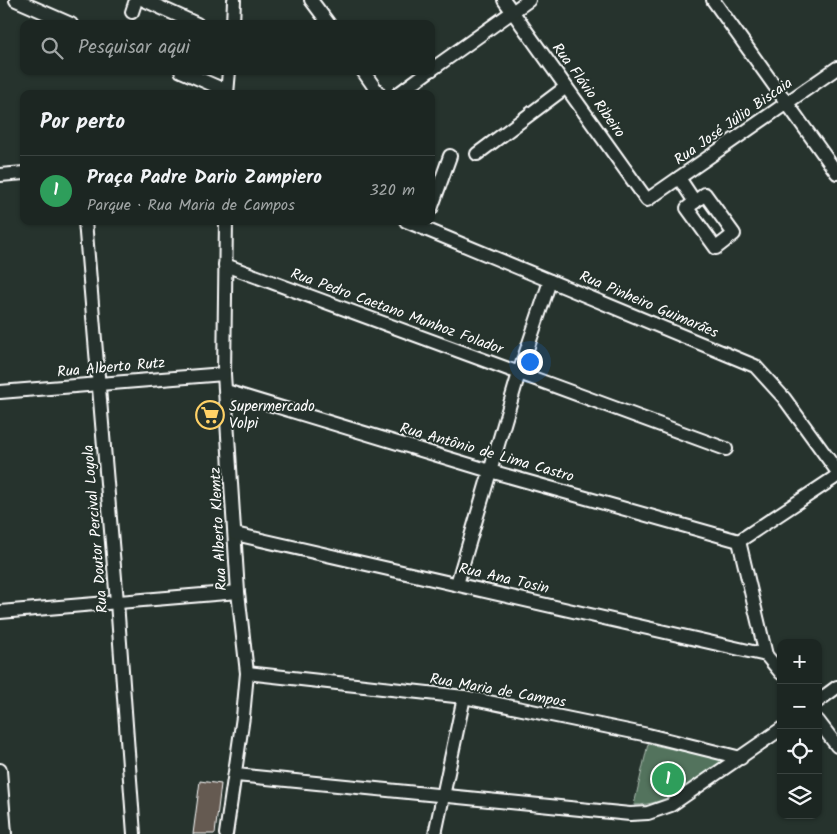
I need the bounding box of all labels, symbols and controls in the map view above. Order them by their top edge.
search box [20,20,435,75]
text: Pesquisar aqui [78,33,190,63]
icon: search [38,34,66,62]
street label: Rua Flávio Ribeiro [545,38,631,143]
street label: Rua José Júlio Biscaia [669,72,798,172]
text: Por perto [40,106,125,139]
text: Praça Padre Dario Zampiero [87,163,322,193]
text: 1 [54,178,58,203]
text: 320 m [369,178,415,203]
text: Parque · Rua Maria de Campos [87,193,295,218]
street label: Rua Pedro Caetano Munhoz Folador [287,262,507,362]
street label: Rua Pinheiro Guimarães [575,265,722,345]
your location [517,349,543,375]
street label: Rua Alberto Rutz [56,351,167,385]
place label: Supermercado Volpi [229,395,315,436]
supermarket icon: Supermercado Volpi [195,400,225,430]
street label: Rua Antônio de Lima Castro [397,417,577,489]
street label: Rua Doutor Percival Loyola [77,444,115,614]
street label: Rua Alberto Klemtz [204,466,234,591]
street label: Rua Ana Tosin [456,557,551,601]
map controls [777,639,822,819]
button: + [777,639,822,684]
street label: Rua Maria de Campos [428,667,568,715]
button: − [777,684,822,729]
button: locate [777,729,822,774]
pin: 1 [652,760,684,798]
button: layers [777,774,822,819]

